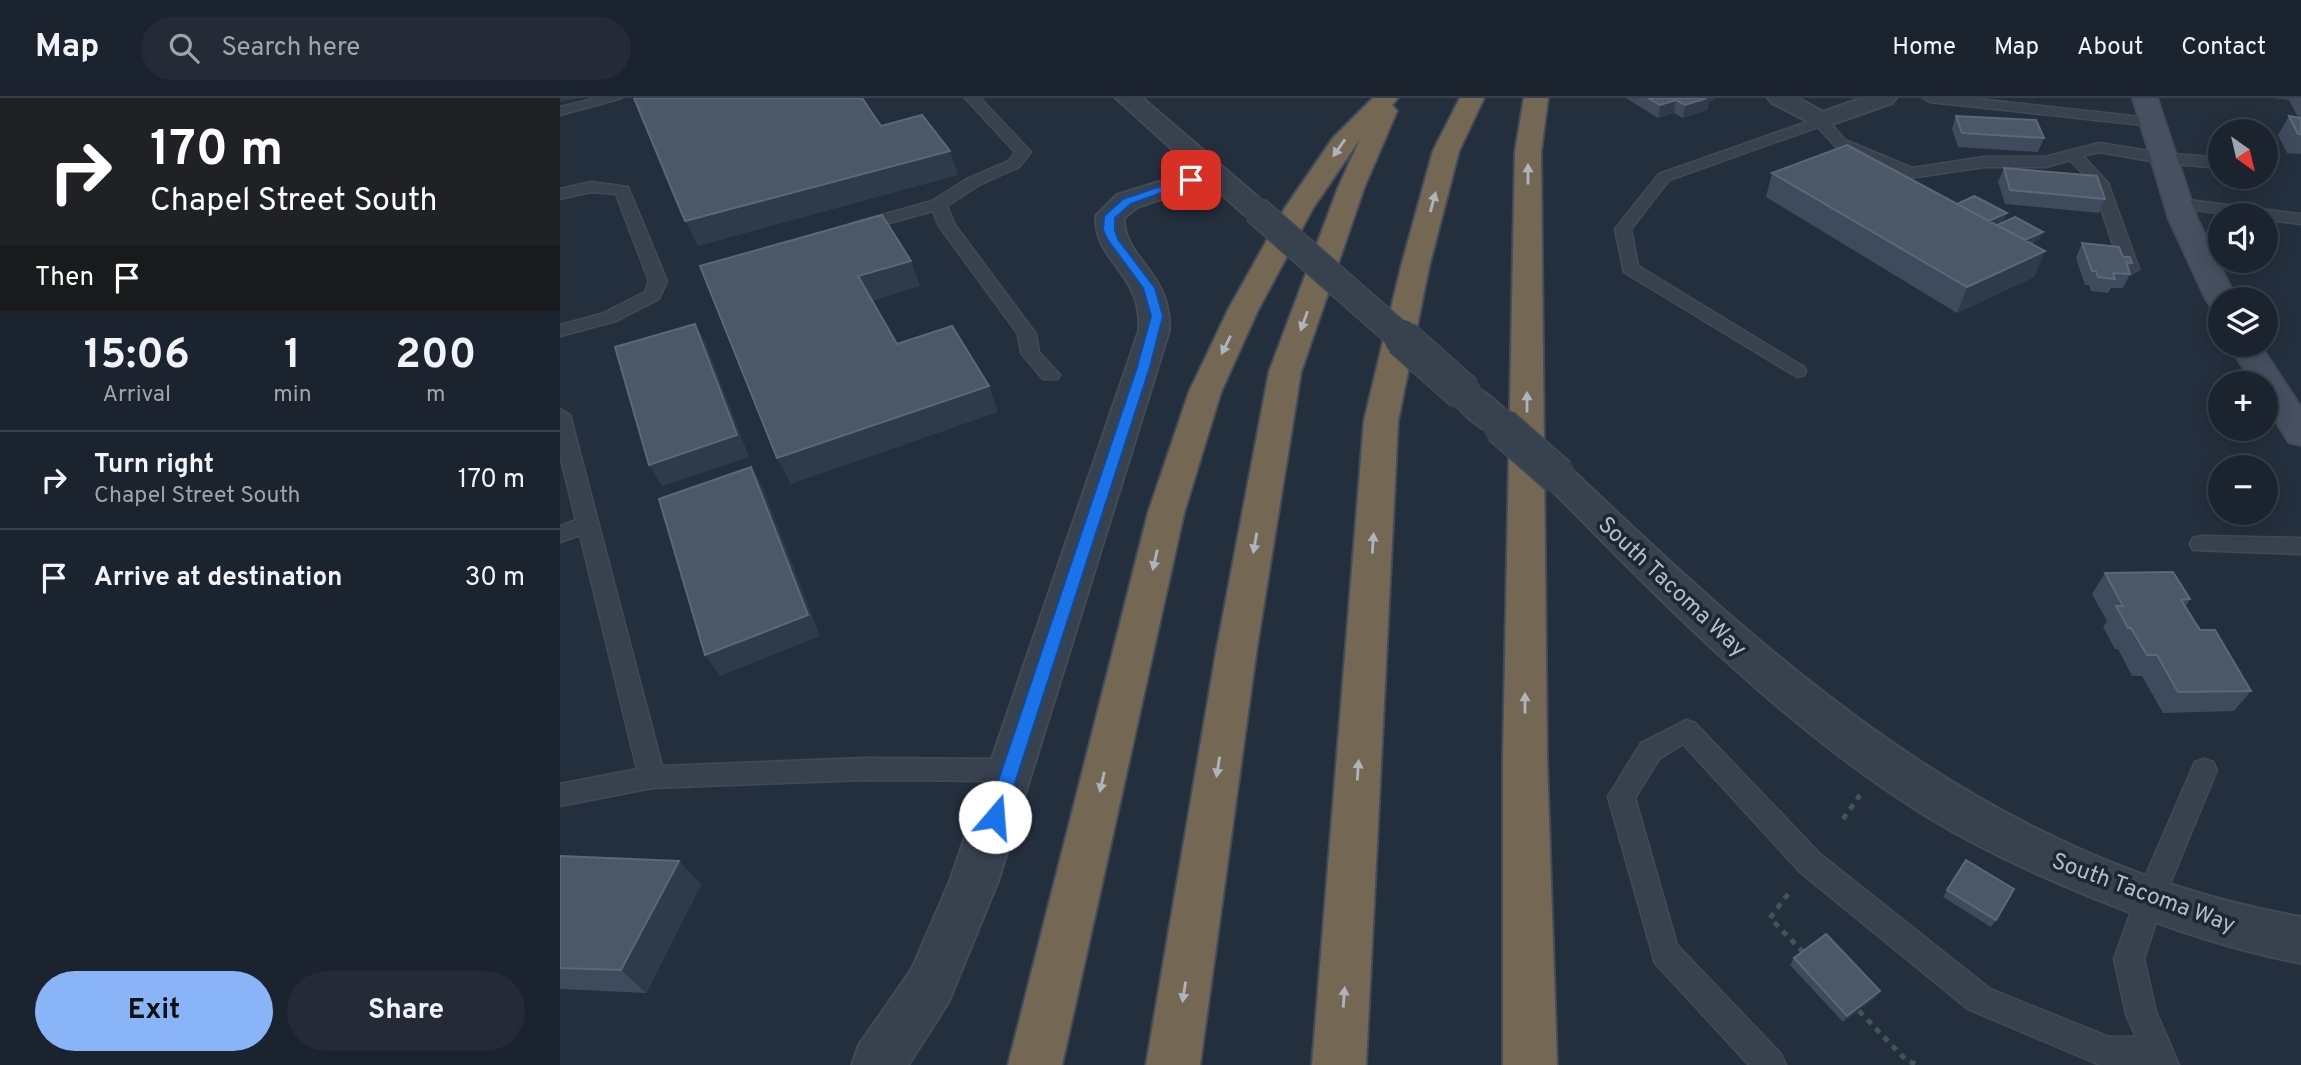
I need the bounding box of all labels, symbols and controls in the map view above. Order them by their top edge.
search box [141,17,631,80]
text: Map [35,27,99,69]
icon: search [165,29,203,67]
text: Search here [221,32,360,65]
text: Home [1892,33,1956,63]
text: Map [1994,33,2039,63]
text: About [2077,33,2143,63]
text: Contact [2181,33,2266,63]
north arrow [2208,119,2278,189]
map controls [2208,119,2278,525]
text: 170 m [150,121,283,183]
icon: right [35,126,126,217]
one-way arrow [1332,139,1346,157]
pin [1161,150,1221,210]
icon: arrive [1172,161,1210,199]
one-way arrow [1522,163,1534,185]
text: Chapel Street South [150,182,437,222]
one-way arrow [1428,191,1438,212]
button: sound [2208,203,2278,273]
icon: arrive [108,259,146,297]
text: Then [35,262,94,295]
button: layers [2208,287,2278,357]
one-way arrow [1298,311,1309,332]
text: 15:06 [84,330,190,383]
text: 1 [284,330,301,383]
text: 200 [395,330,476,383]
one-way arrow [1221,335,1232,355]
button: + [2208,371,2278,441]
text: Arrival [102,381,171,410]
text: min [273,381,312,410]
text: m [426,381,446,410]
one-way arrow [1521,391,1533,413]
text: Turn right [94,449,214,482]
button: − [2208,455,2278,525]
icon: right [35,461,73,499]
text: 170 m [458,464,525,497]
text: Chapel Street South [94,482,301,511]
street label: South Tacoma Way [1591,511,1752,664]
one-way arrow [1249,532,1260,554]
one-way arrow [1368,532,1379,554]
one-way arrow [1149,549,1160,571]
icon: arrive [35,559,73,597]
text: Arrive at destination [94,562,342,595]
text: 30 m [465,562,525,595]
one-way arrow [1519,692,1531,714]
one-way arrow [1213,756,1224,778]
one-way arrow [1353,759,1364,781]
one-way arrow [1096,771,1107,793]
position arrow [958,780,1032,854]
street label: South Tacoma Way [2047,848,2239,941]
button: Exit [35,971,273,1051]
button: Share [287,971,525,1051]
one-way arrow [1178,981,1189,1003]
one-way arrow [1338,986,1349,1008]

